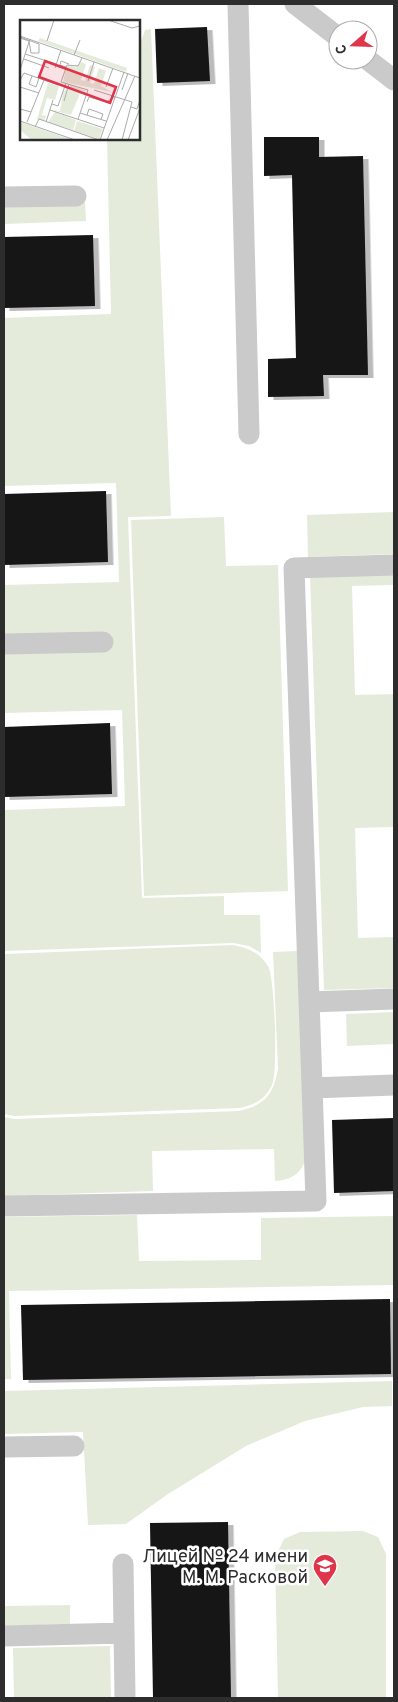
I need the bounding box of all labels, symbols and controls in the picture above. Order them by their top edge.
inset map [20,20,140,140]
north arrow [328,20,378,70]
text: С [333,42,352,56]
place label: Лицей № 24 имени М. М. Расковой [142,1546,308,1590]
school or university icon: Лицей № 24 имени М. М. Расковой [312,1553,338,1587]

